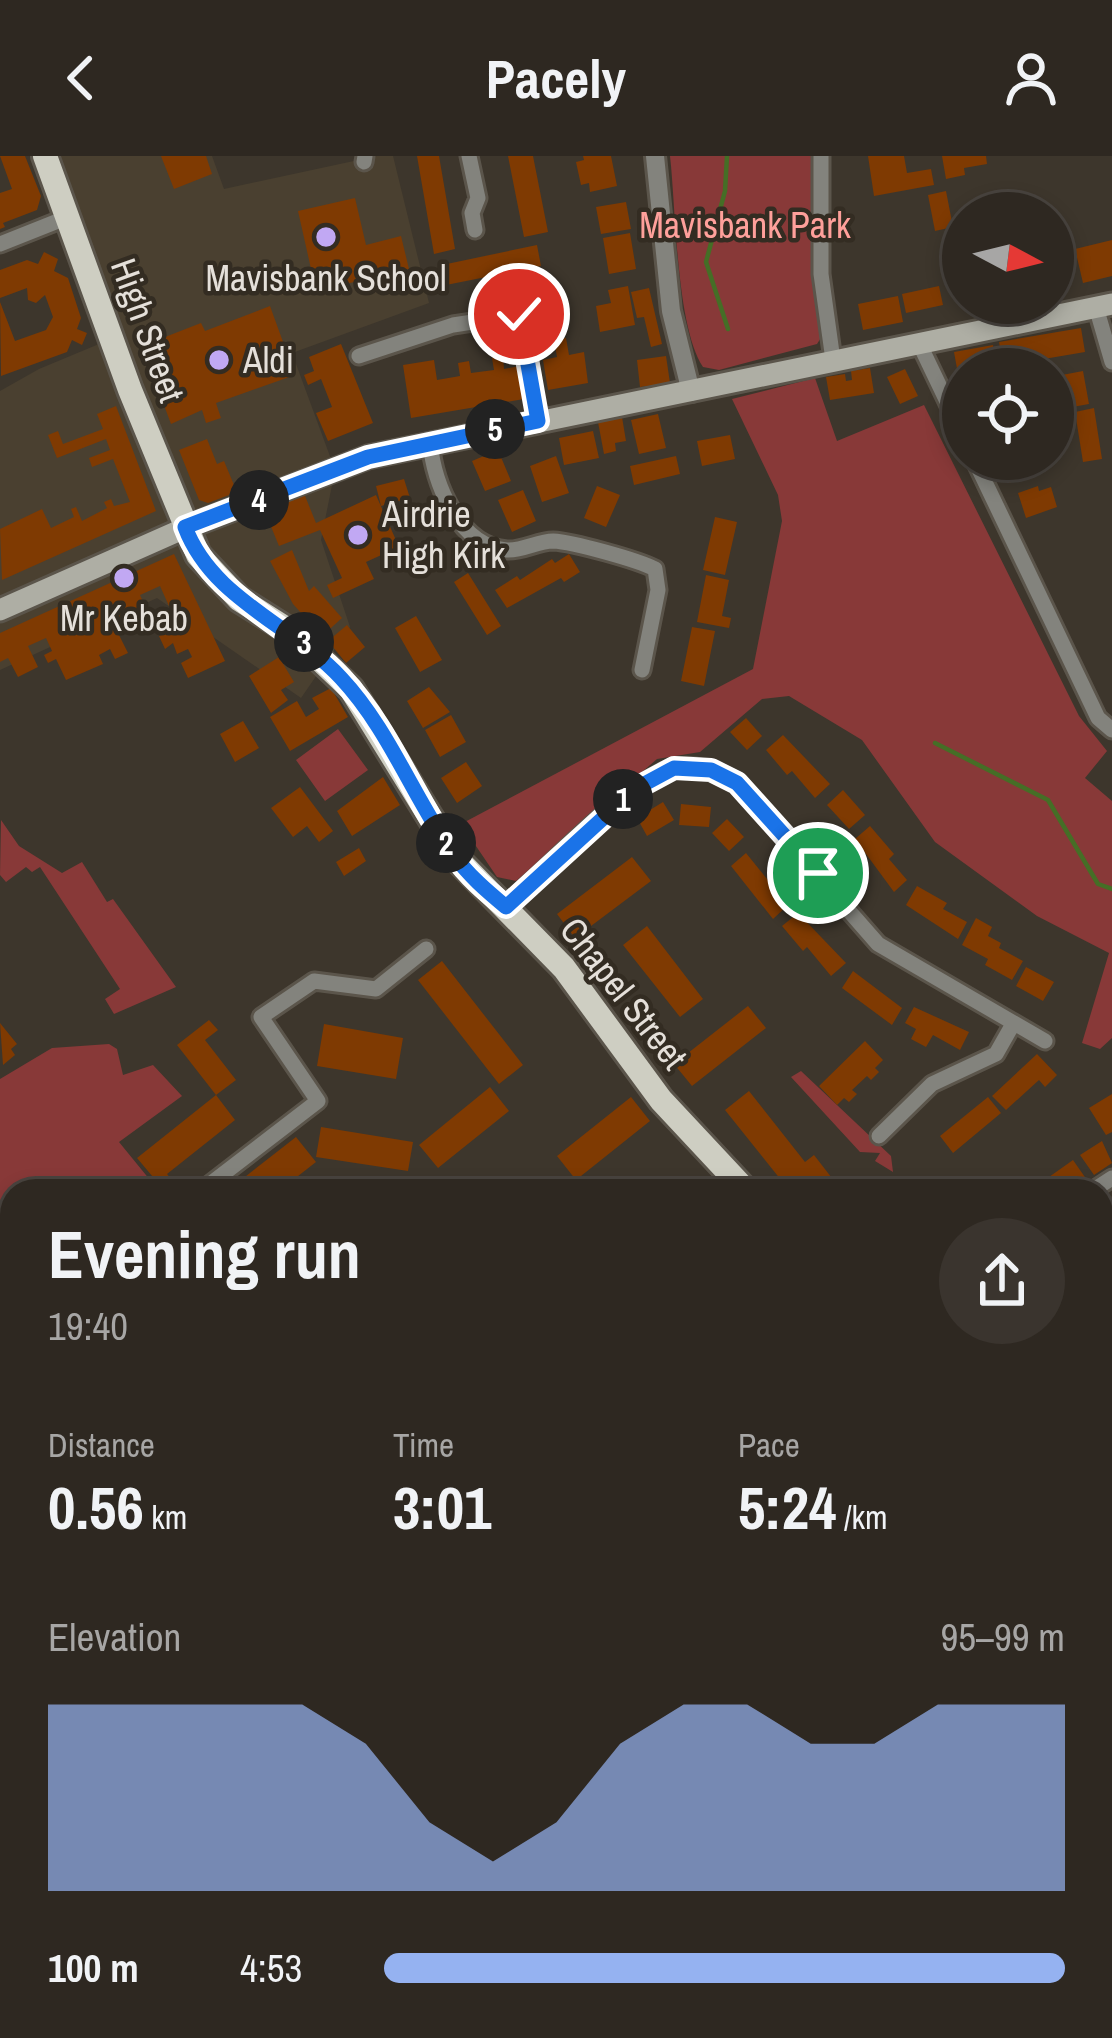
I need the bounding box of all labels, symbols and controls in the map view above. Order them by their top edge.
text: Pacely [486,42,626,115]
icon: back [48,45,114,111]
icon: person [998,45,1064,111]
north arrow [942,192,1074,324]
map controls [942,192,1074,480]
park label: Mavisbank Park [639,201,851,249]
marker: Mavisbank School [313,224,339,250]
street label: High Street [100,252,196,408]
place label: Mavisbank School [205,254,447,302]
pin [468,263,570,365]
icon: check [486,281,552,347]
place label: Aldi [242,336,294,384]
marker: Aldi [206,347,232,373]
button: locate [942,348,1074,480]
pin: 5 [465,399,525,459]
text: 5 [487,407,503,451]
pin: 4 [229,470,289,530]
text: 4 [251,478,267,522]
place label: Airdrie High Kirk [381,490,505,579]
marker: Airdrie High Kirk [345,522,371,548]
marker: Mr Kebab [111,565,137,591]
place label: Mr Kebab [60,594,188,642]
pin: 3 [274,612,334,672]
text: 3 [296,620,312,664]
pin: 1 [593,769,653,829]
text: 1 [615,777,631,821]
pin: 2 [416,813,476,873]
text: 2 [438,821,454,865]
pin [767,822,869,924]
icon: arrive [785,840,851,906]
street label: Chapel Street [550,907,698,1079]
text: Evening run [48,1210,361,1299]
button: share [939,1218,1065,1344]
text: 19:40 [48,1300,128,1352]
text: Distance [48,1423,155,1467]
text: Time [393,1423,454,1467]
text: Pace [738,1423,800,1467]
text: 0.56 [48,1467,144,1548]
text: 3:01 [393,1467,491,1548]
text: 5:24 [738,1467,836,1548]
text: km [144,1495,187,1539]
text: /km [836,1495,888,1539]
text: Elevation [48,1611,181,1663]
text: 95–99 m [941,1611,1065,1663]
text: 100 m [48,1942,139,1994]
text: 4:53 [240,1942,302,1994]

